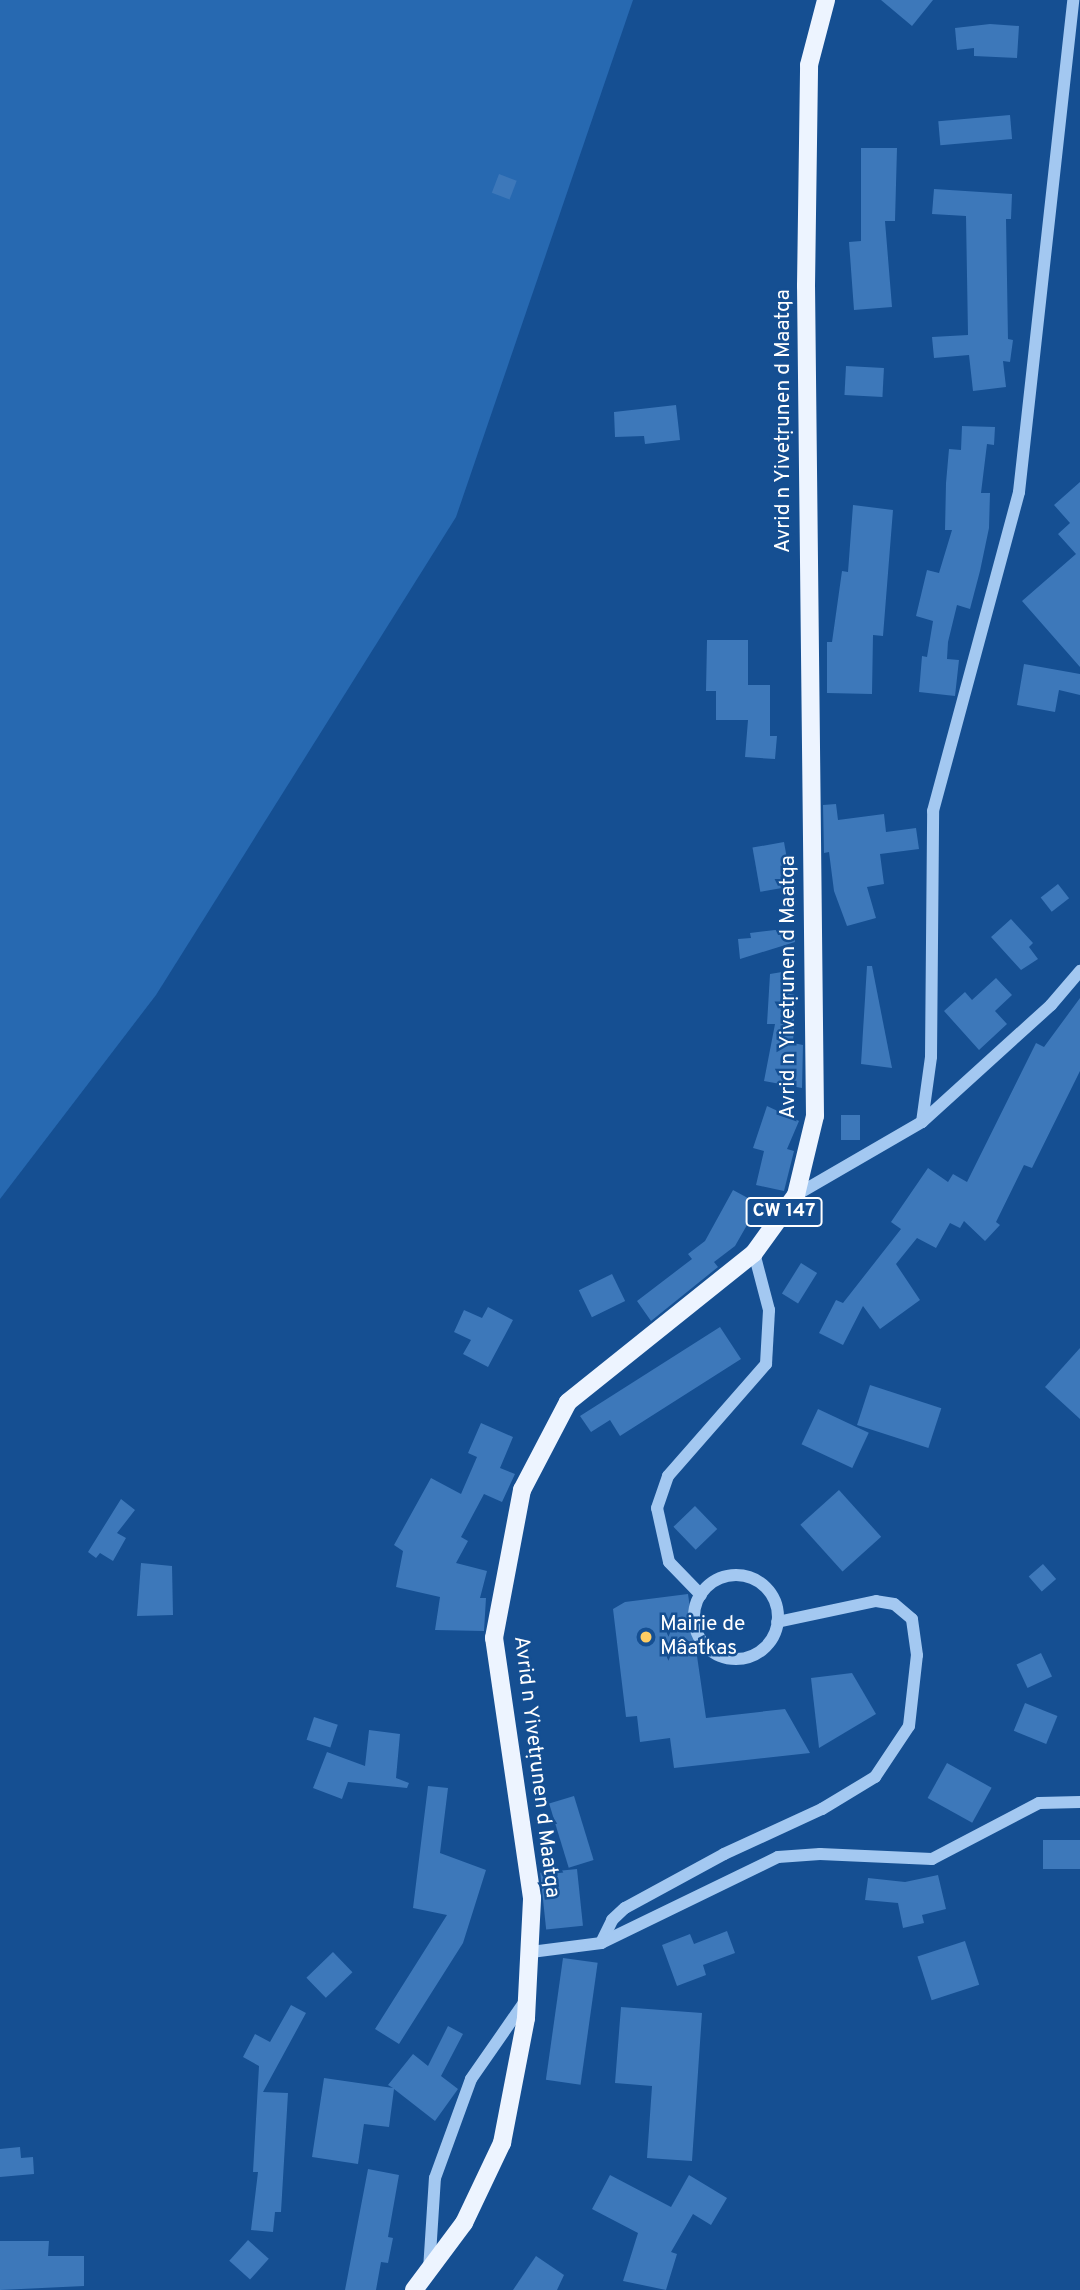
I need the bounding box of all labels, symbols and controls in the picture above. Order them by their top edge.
street label: Avrid n Yivetṛunen d Maatqa [771,289,797,553]
street label: Avrid n Yivetṛunen d Maatqa [776,855,802,1119]
road number: CW 147 [746,1196,822,1228]
place label: Mairie de Mâatkas [660,1612,745,1662]
marker: Mairie de Mâatkas [638,1629,654,1645]
street label: Avrid n Yivetṛunen d Maatqa [507,1634,565,1900]

